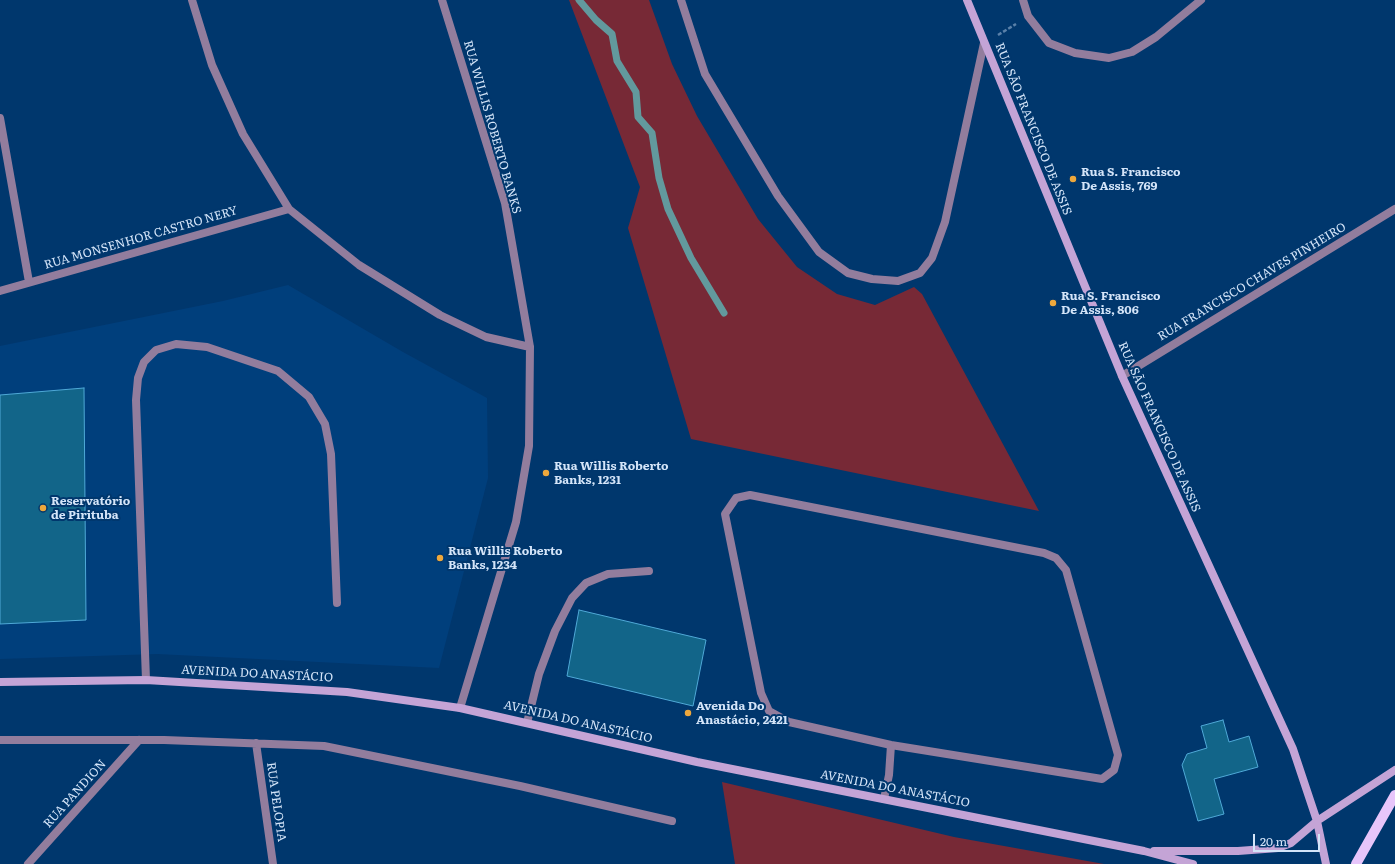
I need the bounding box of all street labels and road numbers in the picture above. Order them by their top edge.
street label: RUA WILLIS ROBERTO BANKS [460,39,524,215]
street label: RUA SÃO FRANCISCO DE ASSIS [992,41,1074,217]
street label: RUA MONSENHOR CASTRO NERY [43,203,239,273]
street label: RUA FRANCISCO CHAVES PINHEIRO [1155,220,1349,344]
street label: RUA SÃO FRANCISCO DE ASSIS [1115,340,1203,514]
street label: AVENIDA DO ANASTÁCIO [181,663,333,685]
street label: AVENIDA DO ANASTÁCIO [502,698,654,746]
street label: RUA PANDION [41,757,109,831]
street label: RUA PELOPIA [263,761,289,843]
street label: AVENIDA DO ANASTÁCIO [819,767,971,811]

